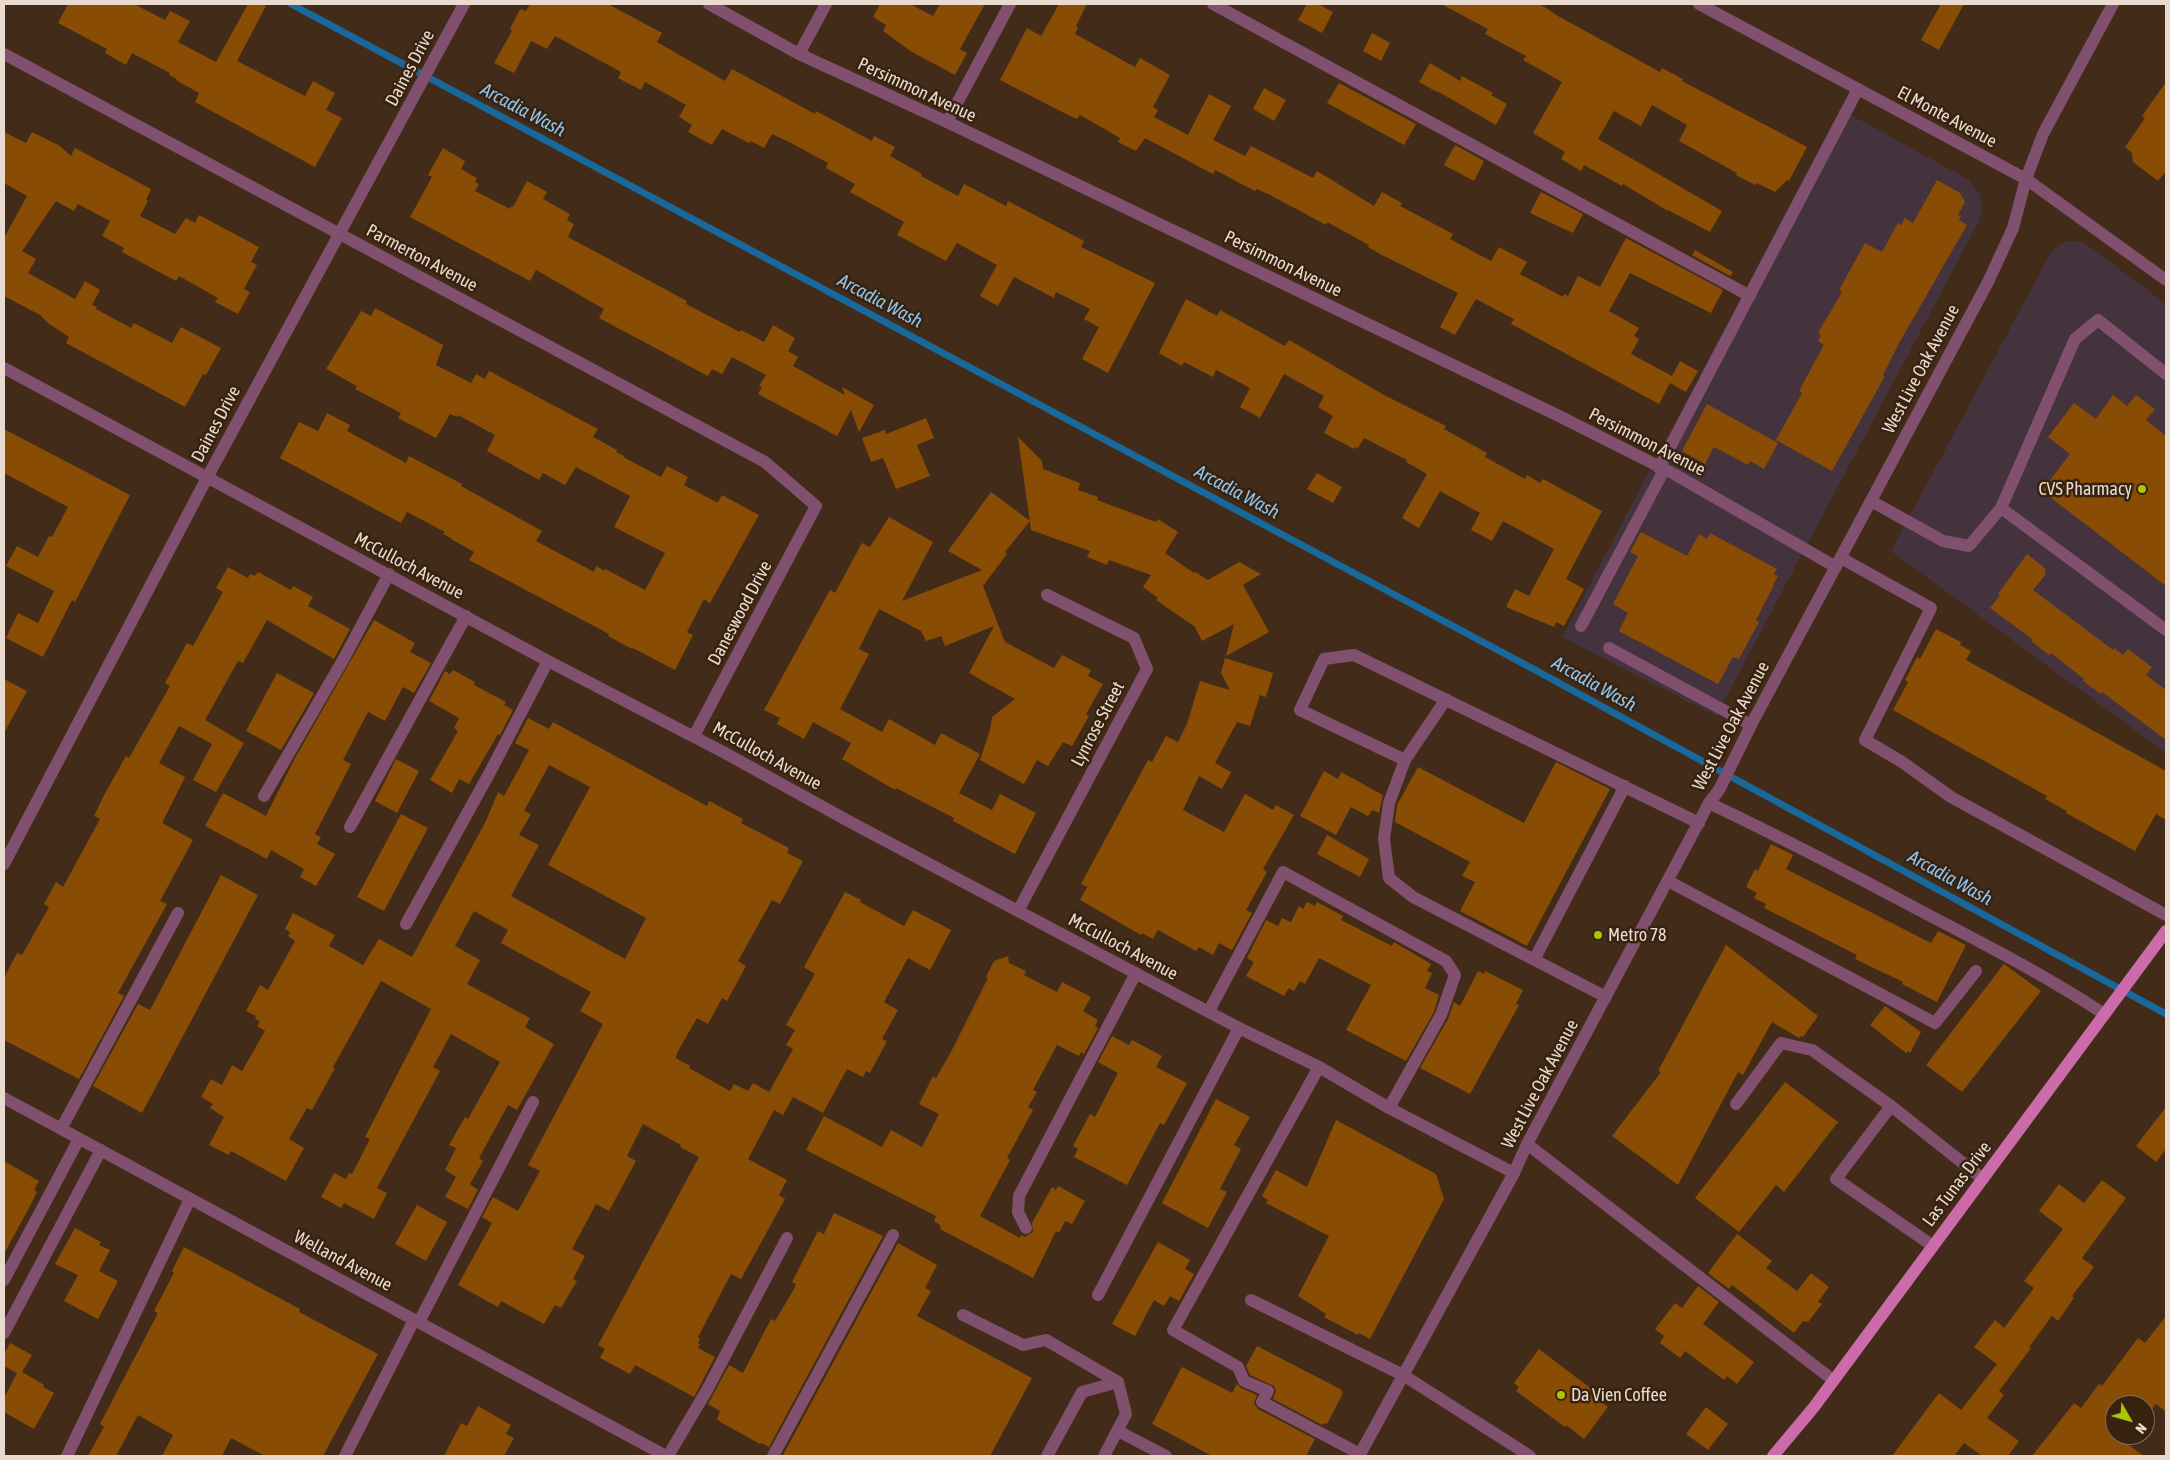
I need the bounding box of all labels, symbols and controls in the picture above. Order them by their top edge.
street label: Daines Drive [381,26,439,110]
street label: Persimmon Avenue [854,53,980,127]
water label: Arcadia Wash [477,78,569,142]
street label: El Monte Avenue [1894,82,2000,152]
street label: Parmerton Avenue [363,220,481,296]
street label: Persimmon Avenue [1221,226,1345,302]
water label: Arcadia Wash [834,269,926,333]
street label: West Live Oak Avenue [1878,301,1964,437]
street label: Daines Drive [187,382,245,466]
street label: Persimmon Avenue [1585,403,1709,481]
water label: Arcadia Wash [1191,460,1283,524]
place label: CVS Pharmacy [2038,478,2132,500]
marker: CVS Pharmacy [2136,483,2148,495]
street label: McCulloch Avenue [351,528,467,604]
street label: Daneswood Drive [703,557,777,669]
water label: Arcadia Wash [1548,651,1640,717]
street label: West Live Oak Avenue [1688,658,1774,794]
street label: Lynrose Street [1067,678,1129,770]
street label: McCulloch Avenue [709,717,825,795]
water label: Arcadia Wash [1904,845,1996,911]
street label: McCulloch Avenue [1065,909,1181,985]
place label: Metro 78 [1608,924,1667,946]
marker: Metro 78 [1592,929,1604,941]
street label: West Live Oak Avenue [1497,1016,1583,1152]
street label: Las Tunas Drive [1918,1137,1996,1231]
street label: Welland Avenue [290,1226,396,1296]
place label: Da Vien Coffee [1571,1384,1667,1406]
marker: Da Vien Coffee [1555,1389,1567,1401]
north arrow [2105,1395,2155,1445]
text: N [2132,1420,2150,1437]

